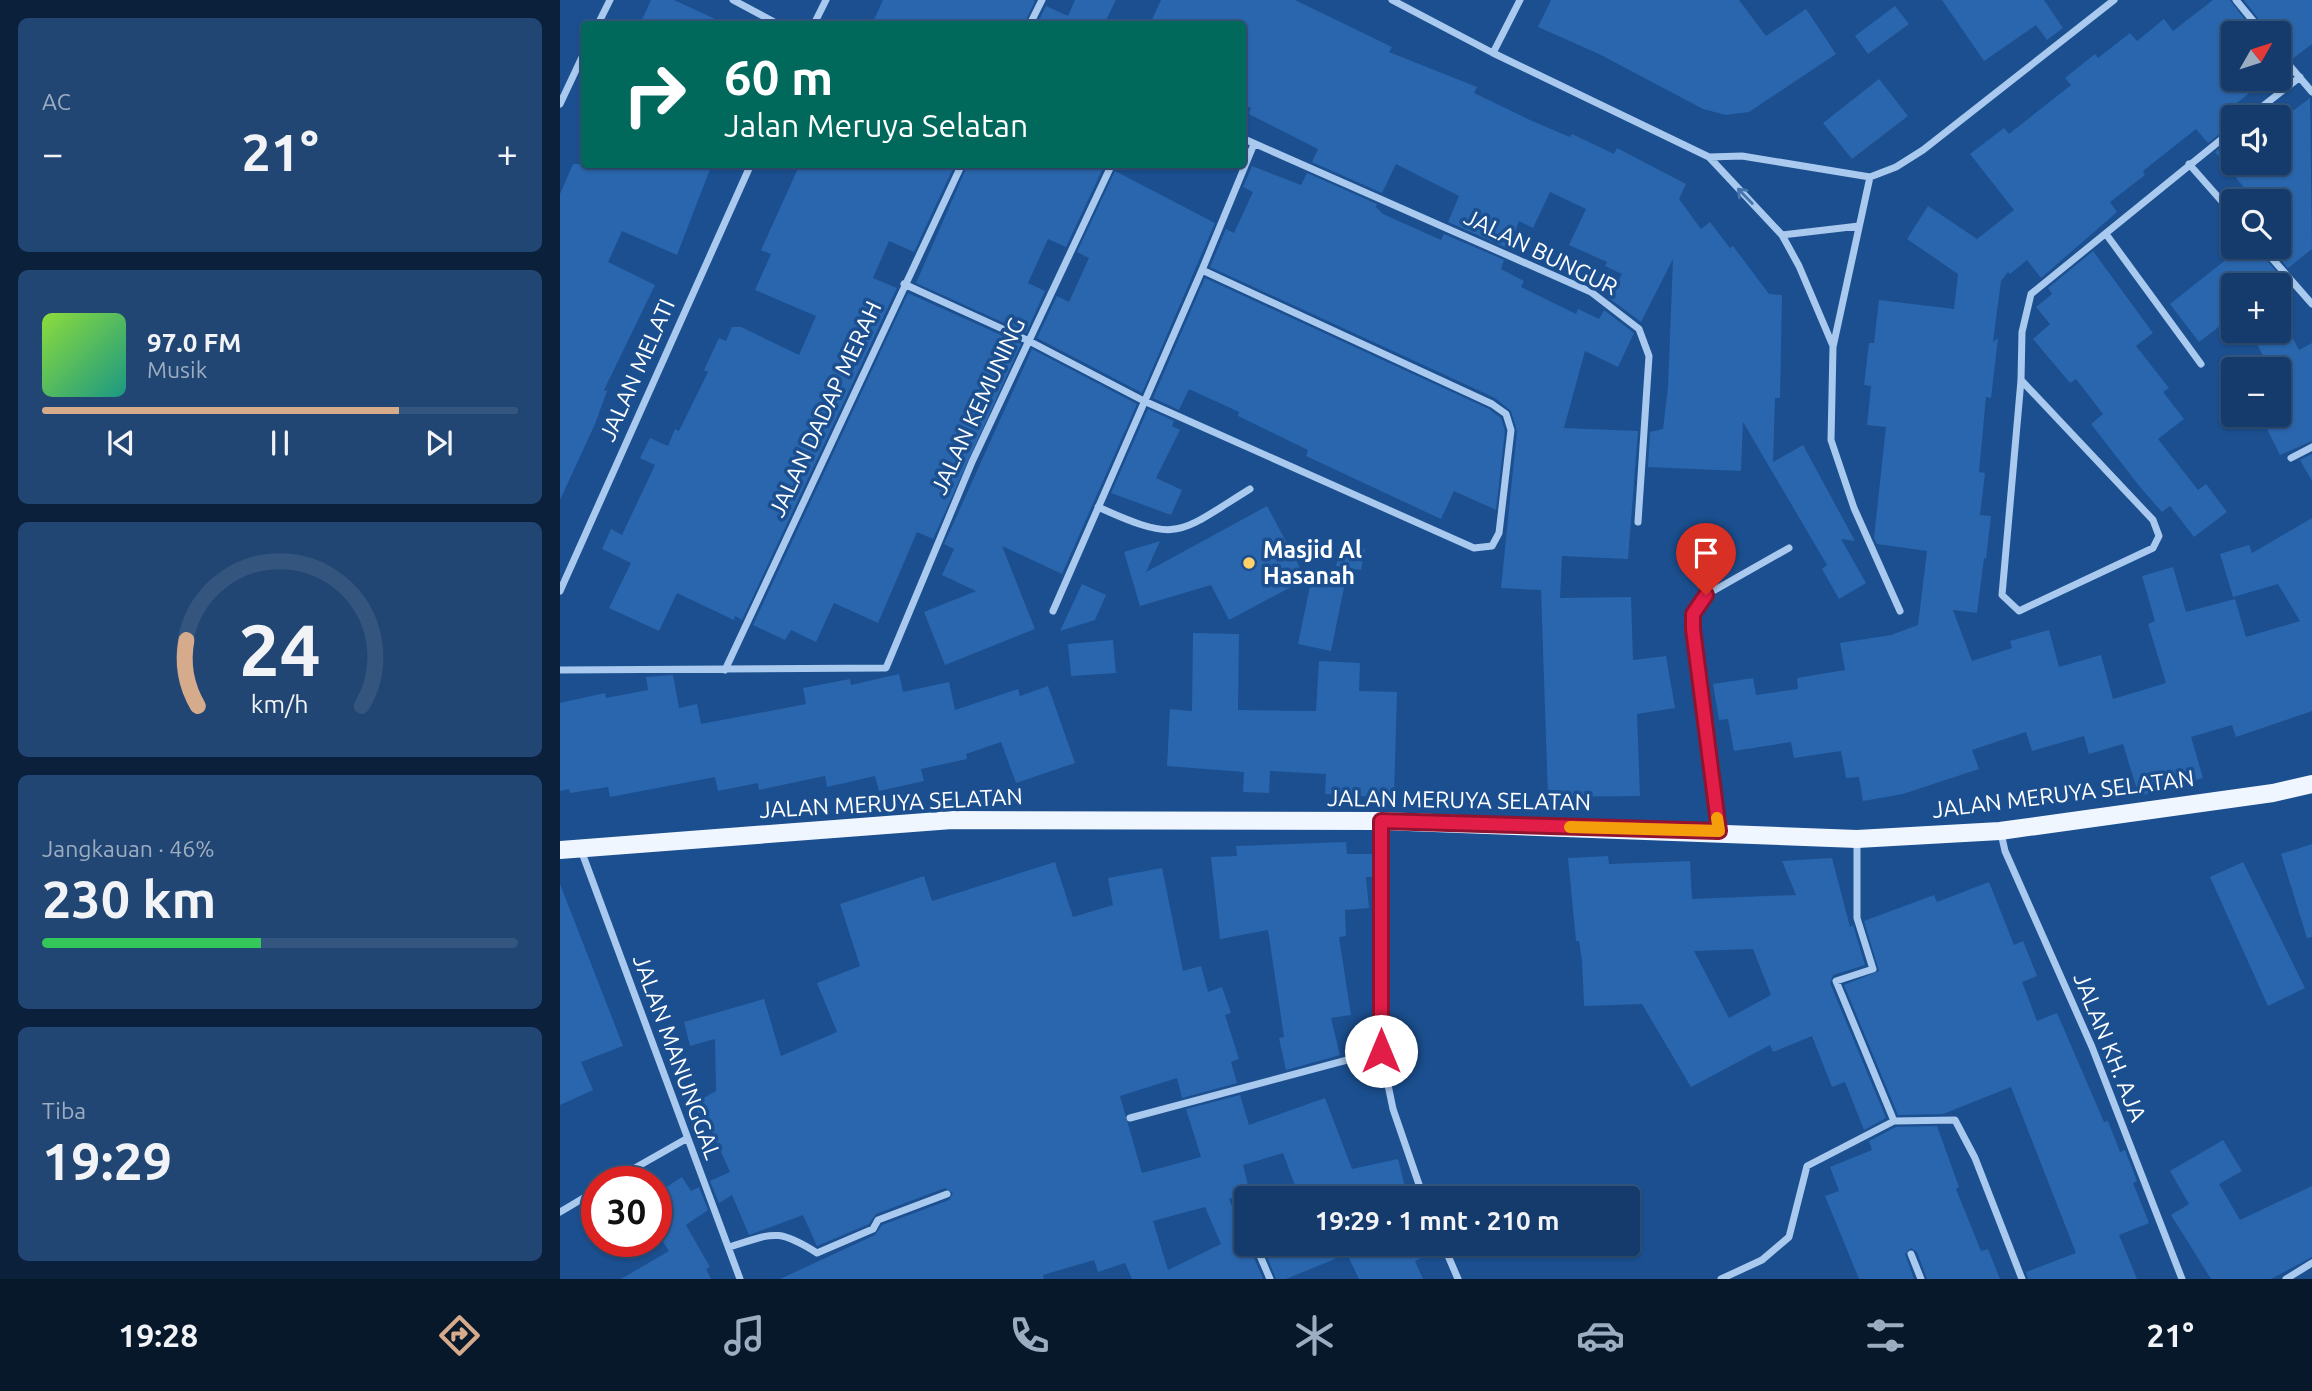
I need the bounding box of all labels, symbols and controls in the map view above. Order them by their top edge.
north arrow [2221,21,2291,91]
map controls [2221,21,2291,427]
icon: right [609,49,700,140]
text: 60 m [724,49,833,104]
text: AC [42,89,71,114]
button: sound [2221,105,2291,175]
text: Jalan Meruya Selatan [724,107,1028,143]
text: 21° [241,123,319,181]
text: − [42,132,63,174]
text: + [497,132,518,174]
one-way arrow [1737,188,1754,205]
button: search [2221,189,2291,259]
street label: JALAN BUNGUR [1461,204,1622,299]
button: + [2221,273,2291,343]
street label: JALAN MELATI [594,295,679,445]
street label: JALAN DADAP MERAH [764,297,886,521]
street label: JALAN KEMUNING [926,314,1029,498]
text: 97.0 FM [147,328,241,357]
text: Musik [147,357,207,382]
button: − [2221,357,2291,427]
icon: previous [102,424,140,462]
icon: pause [261,424,299,462]
icon: next [420,424,458,462]
pin [1676,523,1736,595]
icon: arrive [1687,534,1725,572]
place label: Masjid Al Hasanah [1263,537,1362,588]
marker: Masjid Al Hasanah [1241,555,1257,571]
text: 24 [239,608,321,690]
text: km/h [251,689,309,717]
street label: JALAN MERUYA SELATAN [1930,765,2195,822]
street label: JALAN MERUYA SELATAN [759,783,1023,822]
street label: JALAN MERUYA SELATAN [1327,785,1591,814]
text: Jangkauan · 46% [42,836,214,861]
text: 230 km [42,870,216,928]
street label: JALAN MANUNGGAL [629,951,726,1163]
street label: JALAN KH. AJA [2069,969,2152,1125]
position arrow [1344,1014,1418,1088]
text: Tiba [42,1098,86,1123]
text: 19:29 [42,1132,172,1190]
speed limit sign: 30 [581,1166,672,1257]
text: 19:29 · 1 mnt · 210 m [1315,1206,1559,1235]
icon: directions [435,1311,484,1360]
icon: music [720,1311,769,1360]
icon: phone [1005,1311,1054,1360]
icon: climate [1290,1311,1339,1360]
icon: car [1576,1311,1625,1360]
icon: filters [1861,1311,1910,1360]
text: 19:28 [118,1317,198,1353]
text: 21° [2146,1317,2194,1353]

